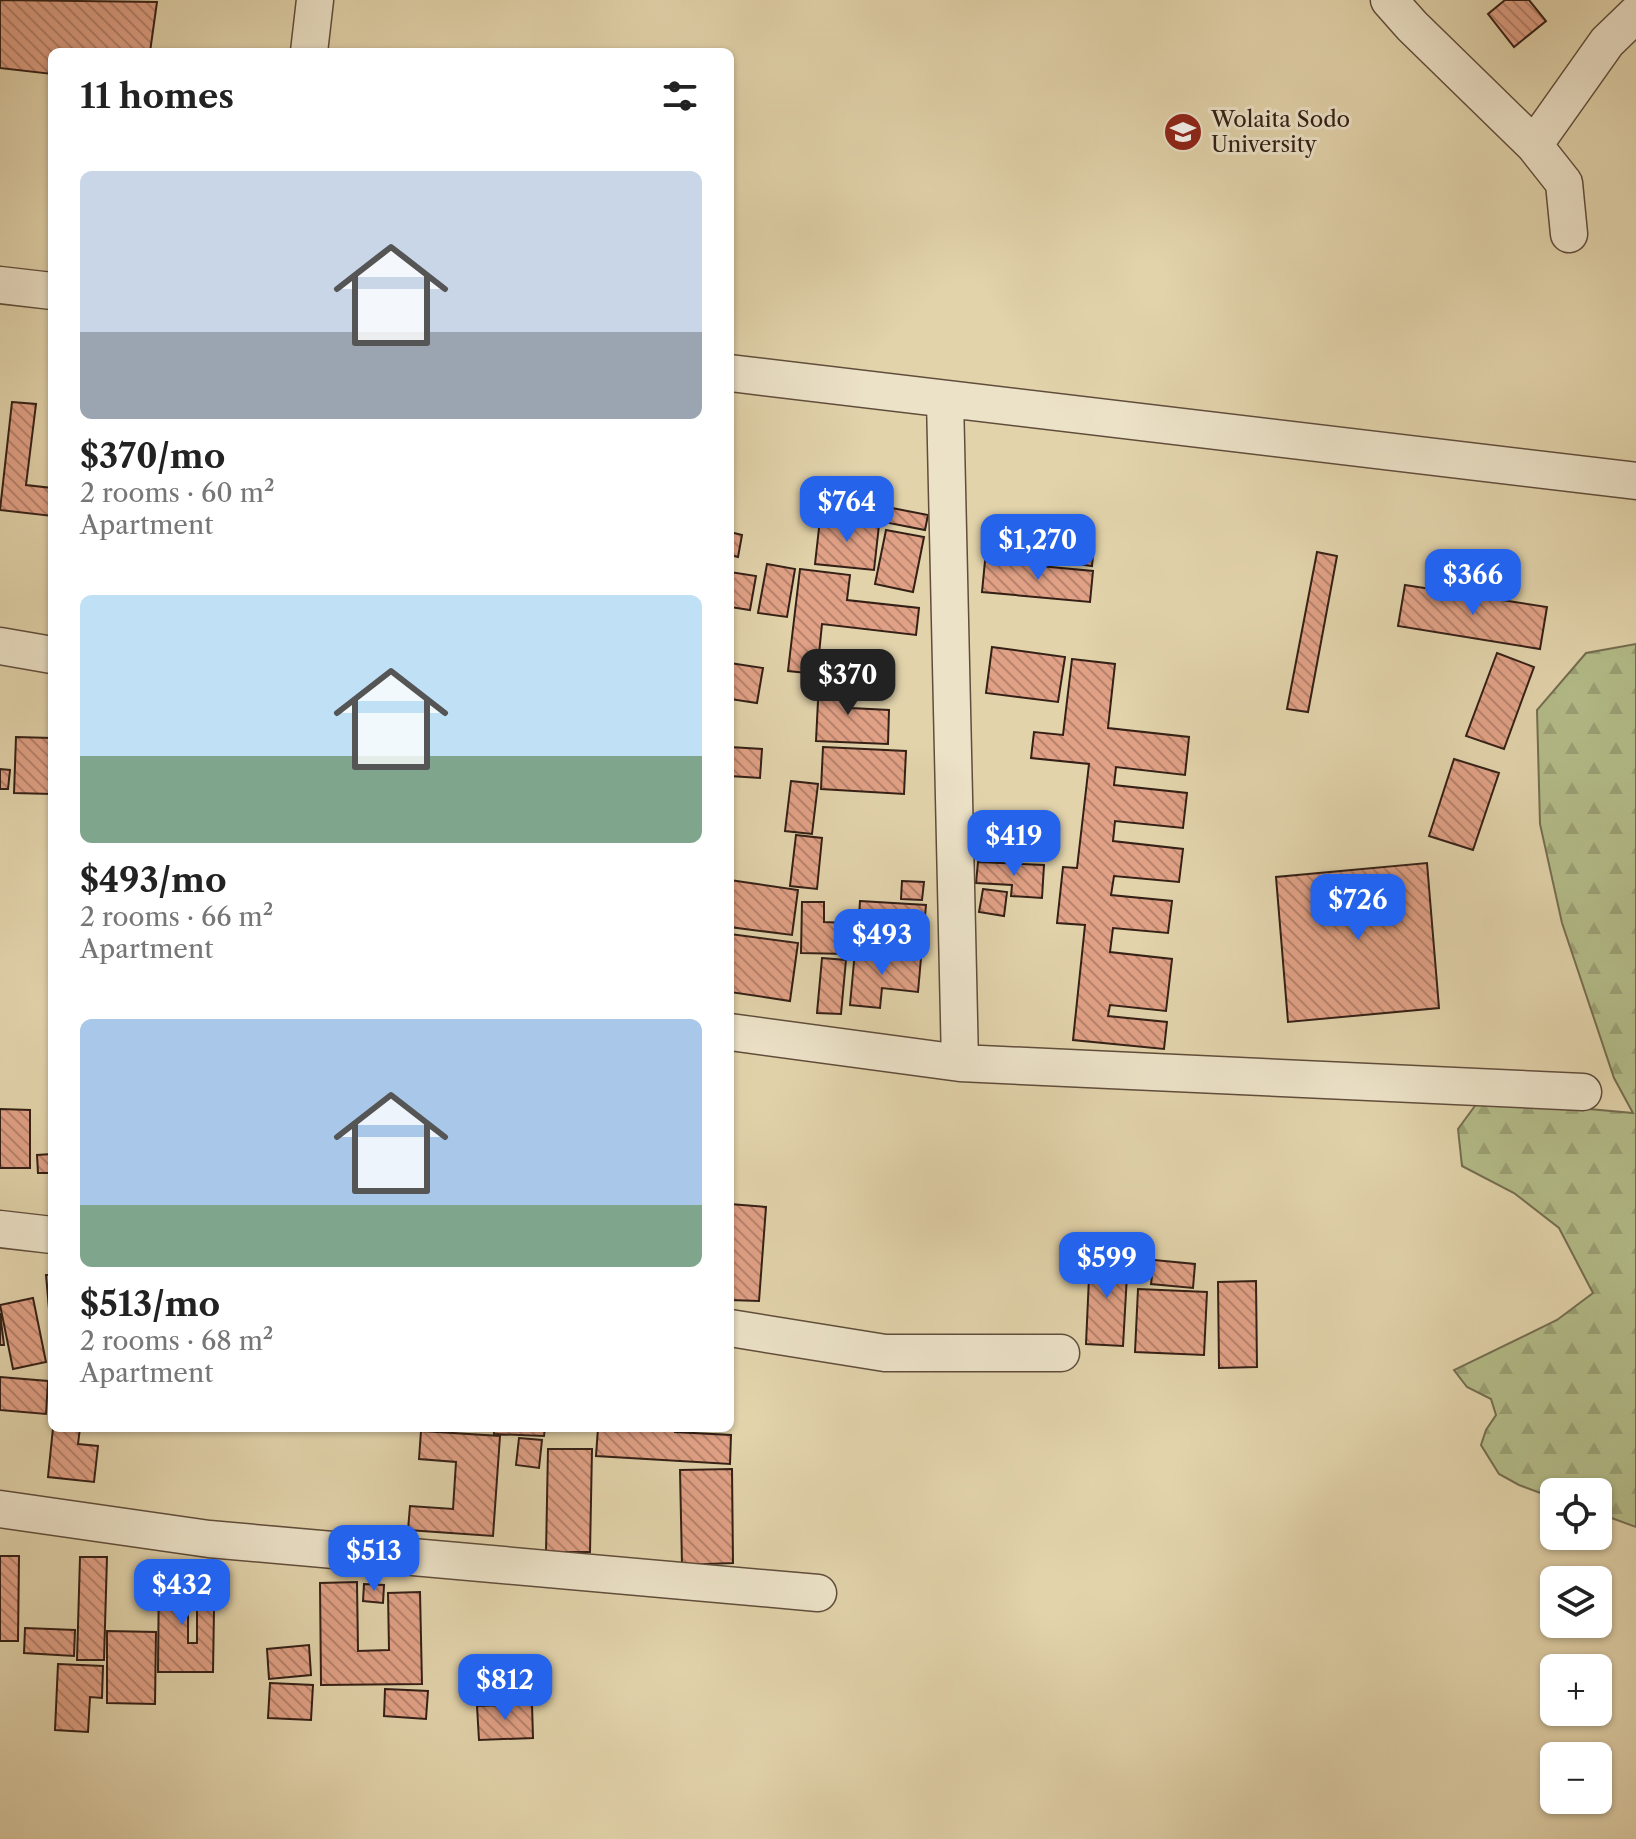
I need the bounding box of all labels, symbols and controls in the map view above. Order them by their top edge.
icon: filters [658,74,702,118]
text: 11 homes [80,75,234,117]
place label: Wolaita Sodo University [1210,106,1350,158]
school or university icon: Wolaita Sodo University [1162,111,1204,153]
icon: home [319,223,463,367]
text: $370/mo [80,435,225,477]
pin: $764 [800,476,894,544]
text: 2 rooms · 60 m² [80,477,275,509]
text: $764 [818,486,876,518]
text: Apartment [80,509,213,541]
pin: $1,270 [973,514,1103,582]
text: $1,270 [999,524,1077,556]
pin: $366 [1426,549,1520,617]
text: $366 [1443,559,1503,591]
icon: home [319,647,463,791]
pin: $370 [801,649,895,717]
text: $370 [818,659,878,691]
pin: $419 [967,810,1061,878]
text: $419 [985,820,1043,852]
text: $493/mo [80,859,227,901]
pin: $726 [1311,874,1405,942]
text: $726 [1329,884,1387,916]
text: 2 rooms · 66 m² [80,901,273,933]
pin: $493 [835,909,929,977]
text: $493 [852,919,912,951]
text: Apartment [80,933,213,965]
icon: home [319,1071,463,1215]
pin: $599 [1060,1232,1154,1300]
text: $599 [1077,1242,1137,1274]
text: $513/mo [80,1283,220,1325]
text: 2 rooms · 68 m² [80,1325,273,1357]
text: Apartment [80,1357,213,1389]
map controls [1540,1478,1612,1814]
button: locate [1540,1478,1612,1550]
pin: $513 [327,1525,421,1593]
text: $513 [346,1535,402,1567]
pin: $432 [135,1559,229,1627]
button: layers [1540,1566,1612,1638]
text: $432 [152,1569,212,1601]
pin: $812 [458,1654,552,1722]
button: + [1540,1654,1612,1726]
text: $812 [476,1664,534,1696]
button: − [1540,1742,1612,1814]

